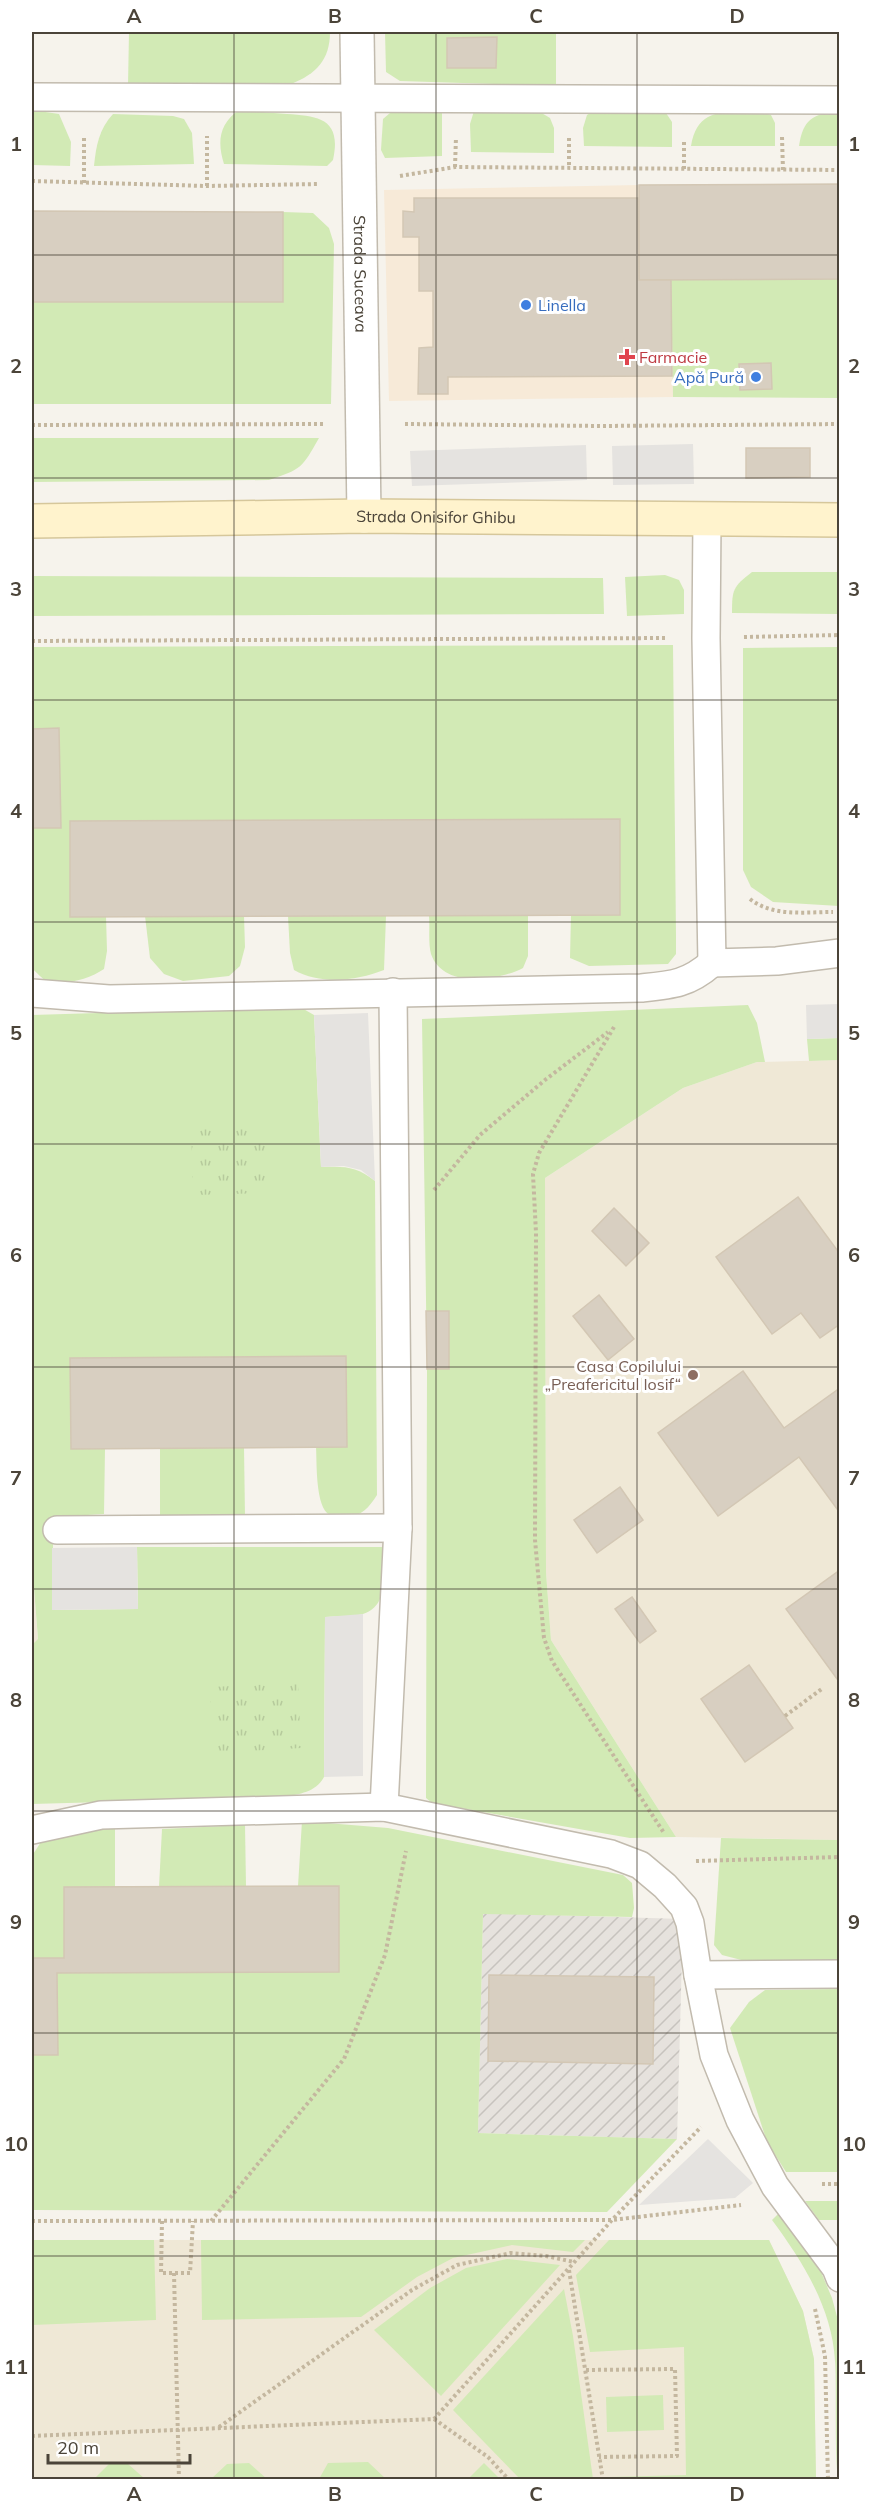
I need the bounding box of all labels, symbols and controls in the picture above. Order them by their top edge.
text: A [127,3,142,28]
text: B [328,3,342,28]
text: C [529,3,543,28]
text: D [729,3,745,28]
text: 1 [10,131,22,156]
text: 1 [848,131,860,156]
street label: Strada Suceava [350,215,371,333]
place label: Linella [538,295,586,315]
marker: Linella [519,298,533,312]
place label: Farmacie [639,347,707,367]
marker: Farmacie [620,350,634,364]
text: 2 [10,353,22,378]
text: 2 [848,353,860,378]
place label: Apă Pură [674,367,744,387]
marker: Apă Pură [749,370,763,384]
street label: Strada Onisifor Ghibu [356,506,516,527]
text: 3 [10,576,22,601]
text: 3 [848,576,860,601]
text: 4 [10,798,22,823]
text: 4 [848,798,860,823]
text: 5 [10,1020,22,1045]
text: 5 [848,1020,860,1045]
text: 6 [10,1242,22,1267]
text: 6 [848,1242,860,1267]
place label: Casa Copilului „Preafericitul Iosif“ [545,1356,681,1394]
marker: Casa Copilului „Preafericitul Iosif“ [686,1368,700,1382]
text: 7 [10,1465,22,1490]
text: 7 [848,1465,860,1490]
text: 8 [10,1687,22,1712]
text: 8 [848,1687,860,1712]
text: 9 [10,1909,22,1934]
text: 9 [848,1909,860,1934]
text: 10 [4,2131,28,2156]
text: 10 [842,2131,866,2156]
text: 11 [4,2354,28,2379]
text: 11 [842,2354,866,2379]
scale bar [48,2427,190,2465]
text: 20 m [57,2436,99,2459]
text: A [127,2481,142,2506]
text: B [328,2481,342,2506]
text: C [529,2481,543,2506]
text: D [729,2481,745,2506]

